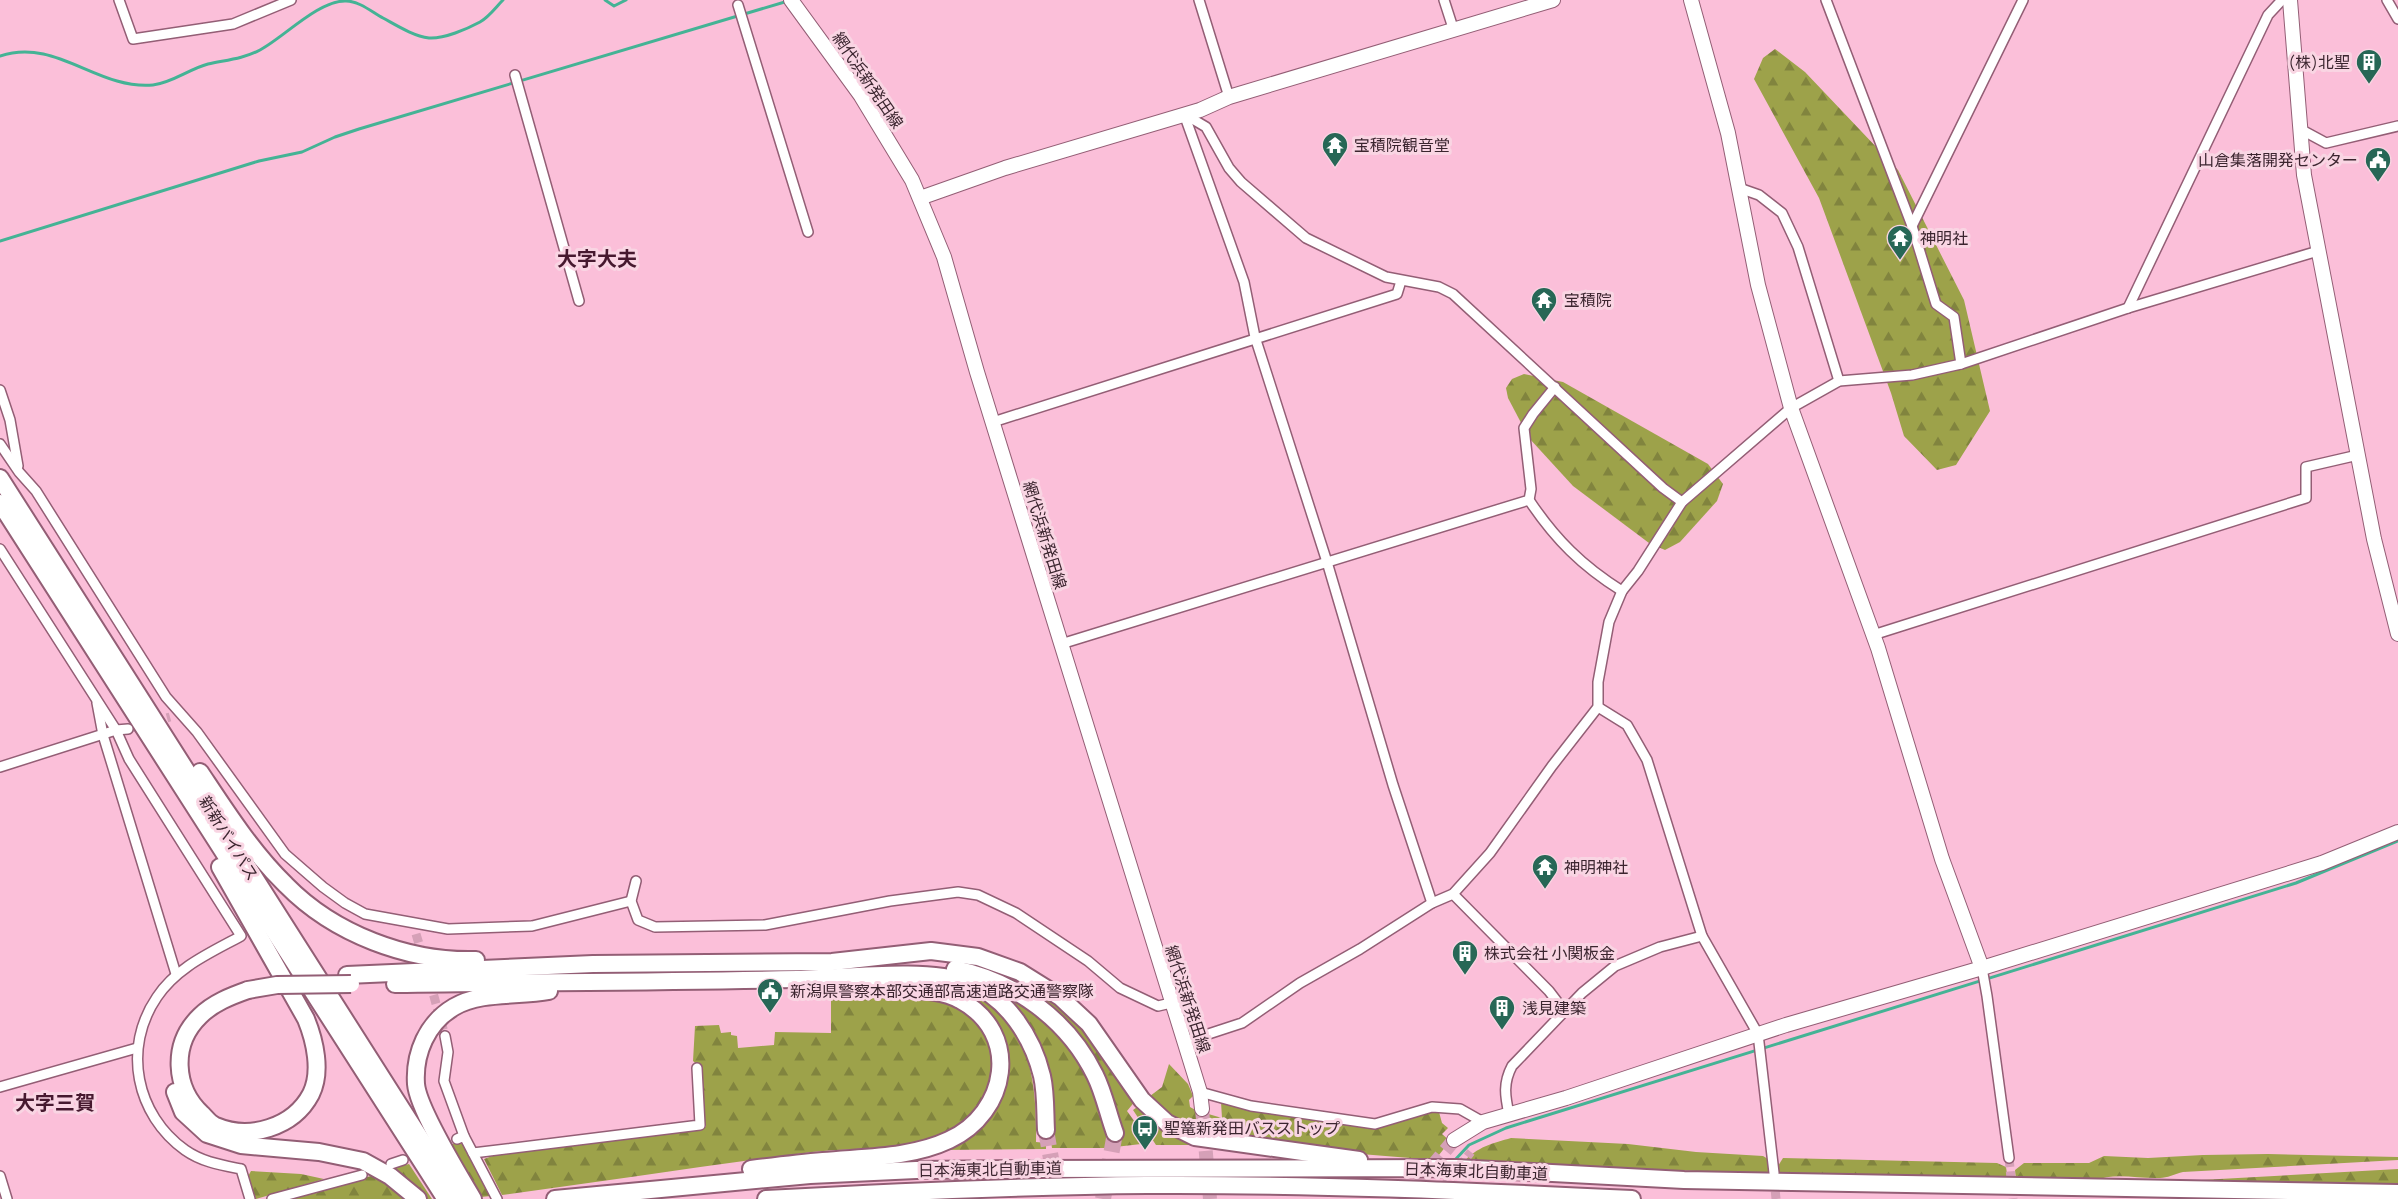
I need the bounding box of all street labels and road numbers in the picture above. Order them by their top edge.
street label: 網代浜新発田線 [828,27,908,133]
street label: 網代浜新発田線 [1018,478,1072,592]
street label: 新新バイパス [194,792,264,884]
street label: 網代浜新発田線 [1160,942,1216,1056]
street label: 日本海東北自動車道 [918,1157,1062,1181]
street label: 日本海東北自動車道 [1404,1157,1548,1185]

